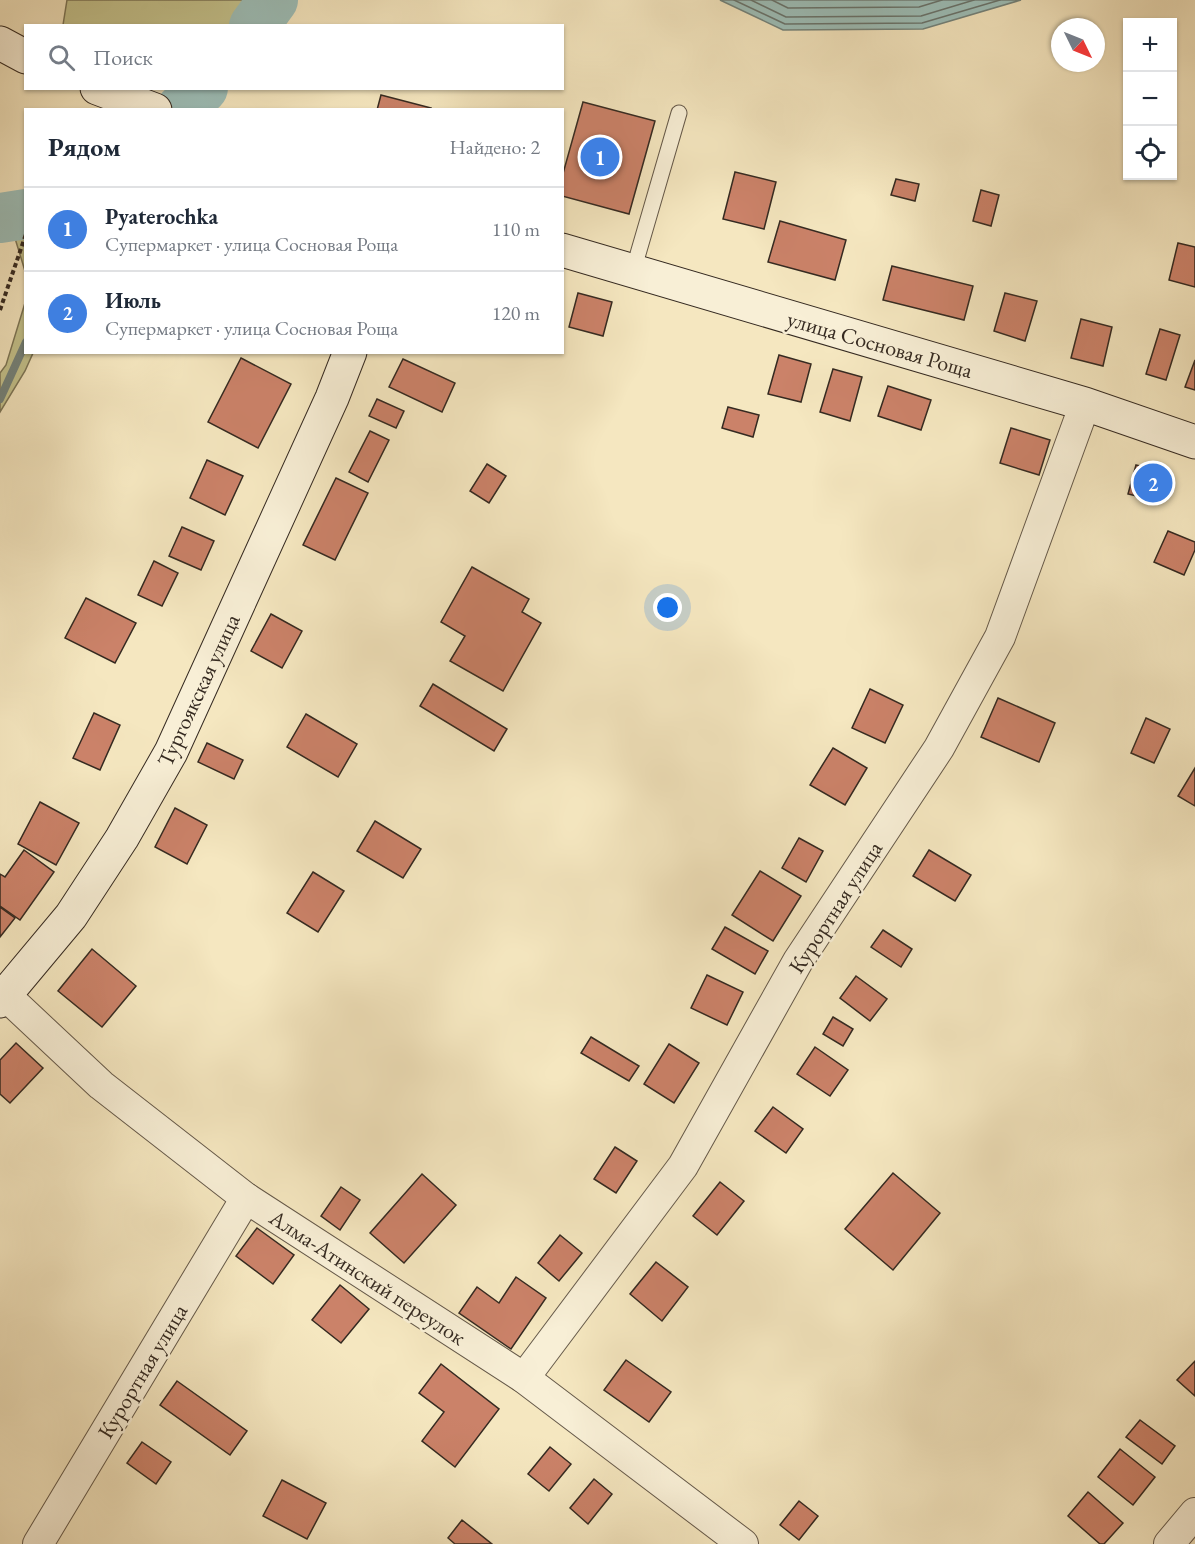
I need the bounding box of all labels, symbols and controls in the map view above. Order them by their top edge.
north arrow [1051,18,1105,72]
map controls [1123,18,1177,180]
button: + [1123,18,1177,72]
search box [24,24,564,90]
icon: search [45,41,78,74]
text: Поиск [93,43,153,72]
button: − [1123,72,1177,126]
button: locate [1123,126,1177,180]
text: Рядом [48,130,121,164]
text: Найдено: 2 [449,134,540,160]
pin: 1 [580,134,620,180]
text: Pyaterochka [105,202,218,231]
text: 1 [62,216,73,242]
text: 110 m [492,216,540,242]
text: Супермаркет · улица Сосновая Роща [105,231,398,257]
text: Июль [105,286,161,315]
text: 2 [62,300,73,326]
text: 120 m [492,300,540,326]
street label: улица Сосновая Роща [784,304,976,385]
text: Супермаркет · улица Сосновая Роща [105,315,398,341]
pin: 2 [1134,460,1172,506]
your location [653,593,682,622]
street label: Тургоякская улица [150,609,247,771]
street label: Курортная улица [782,835,889,979]
street label: Алма-Атинский переулок [263,1203,472,1352]
street label: Курортная улица [91,1299,194,1444]

